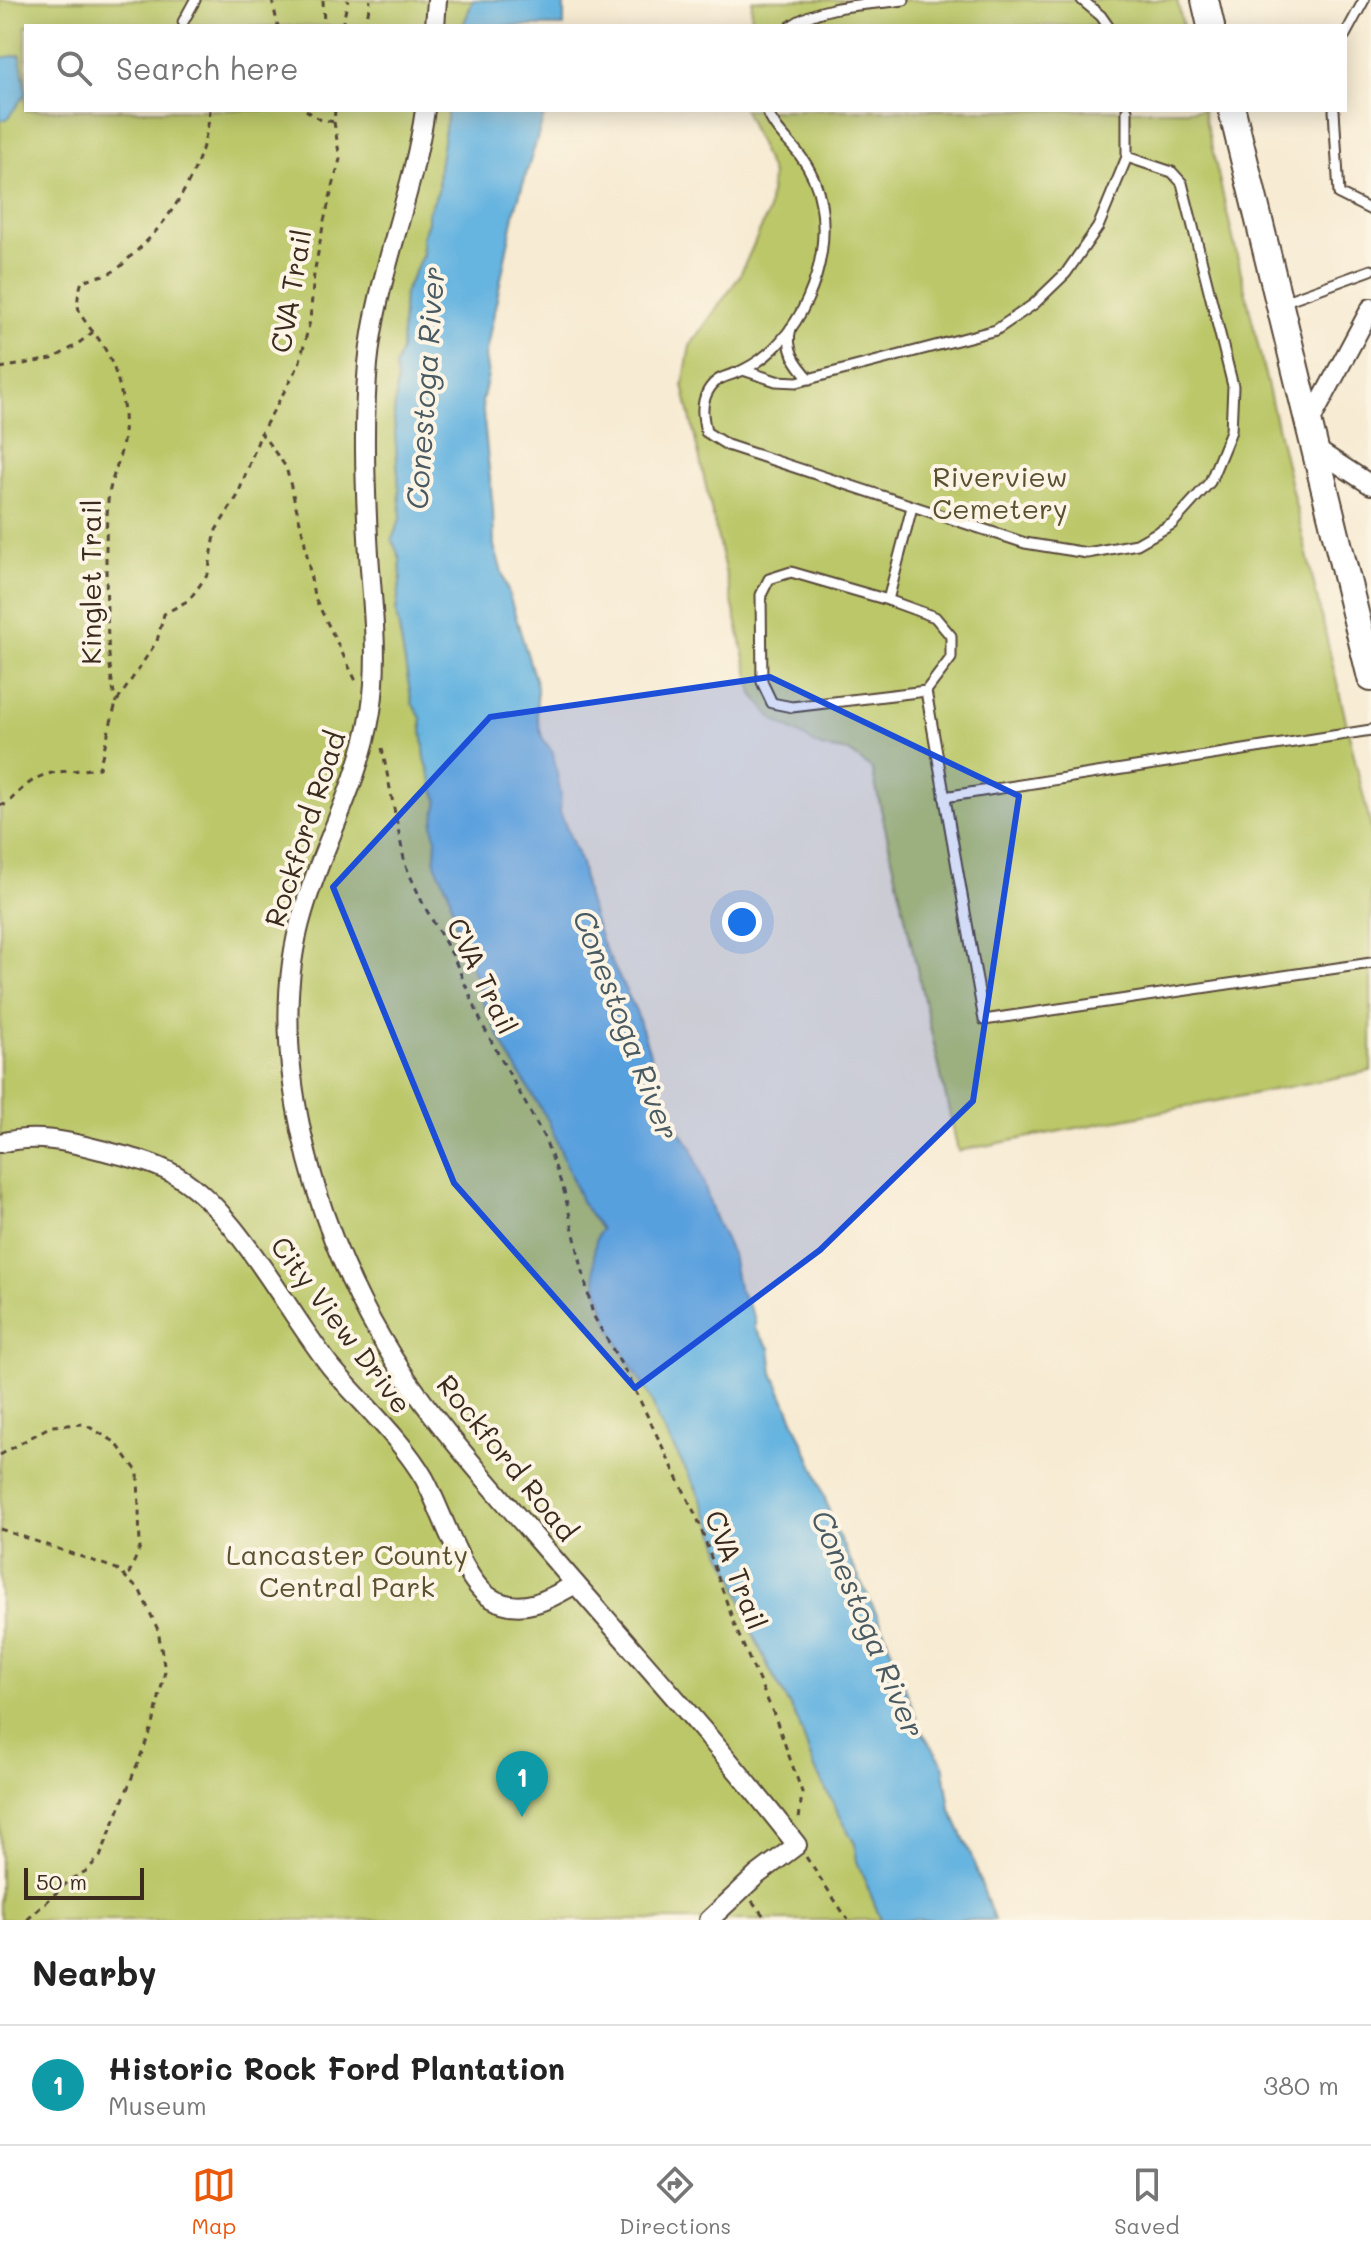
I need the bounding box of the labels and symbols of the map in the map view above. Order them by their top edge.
street label: CVA Trail [261,226,319,355]
water label: Conestoga River [396,265,452,511]
park label: Riverview Cemetery [932,458,1068,526]
street label: Kinglet Trail [72,499,108,665]
street label: Rockford Road [255,726,353,931]
your location [722,902,762,942]
water label: Conestoga River [565,903,689,1145]
street label: CVA Trail [439,912,526,1040]
street label: City View Drive [263,1228,420,1420]
street label: Rockford Road [430,1367,586,1548]
water label: Conestoga River [803,1503,935,1743]
street label: CVA Trail [698,1505,776,1634]
park label: Lancaster County Central Park [226,1536,468,1604]
pin: 1 [496,1751,548,1817]
scale bar [24,1864,144,1900]

